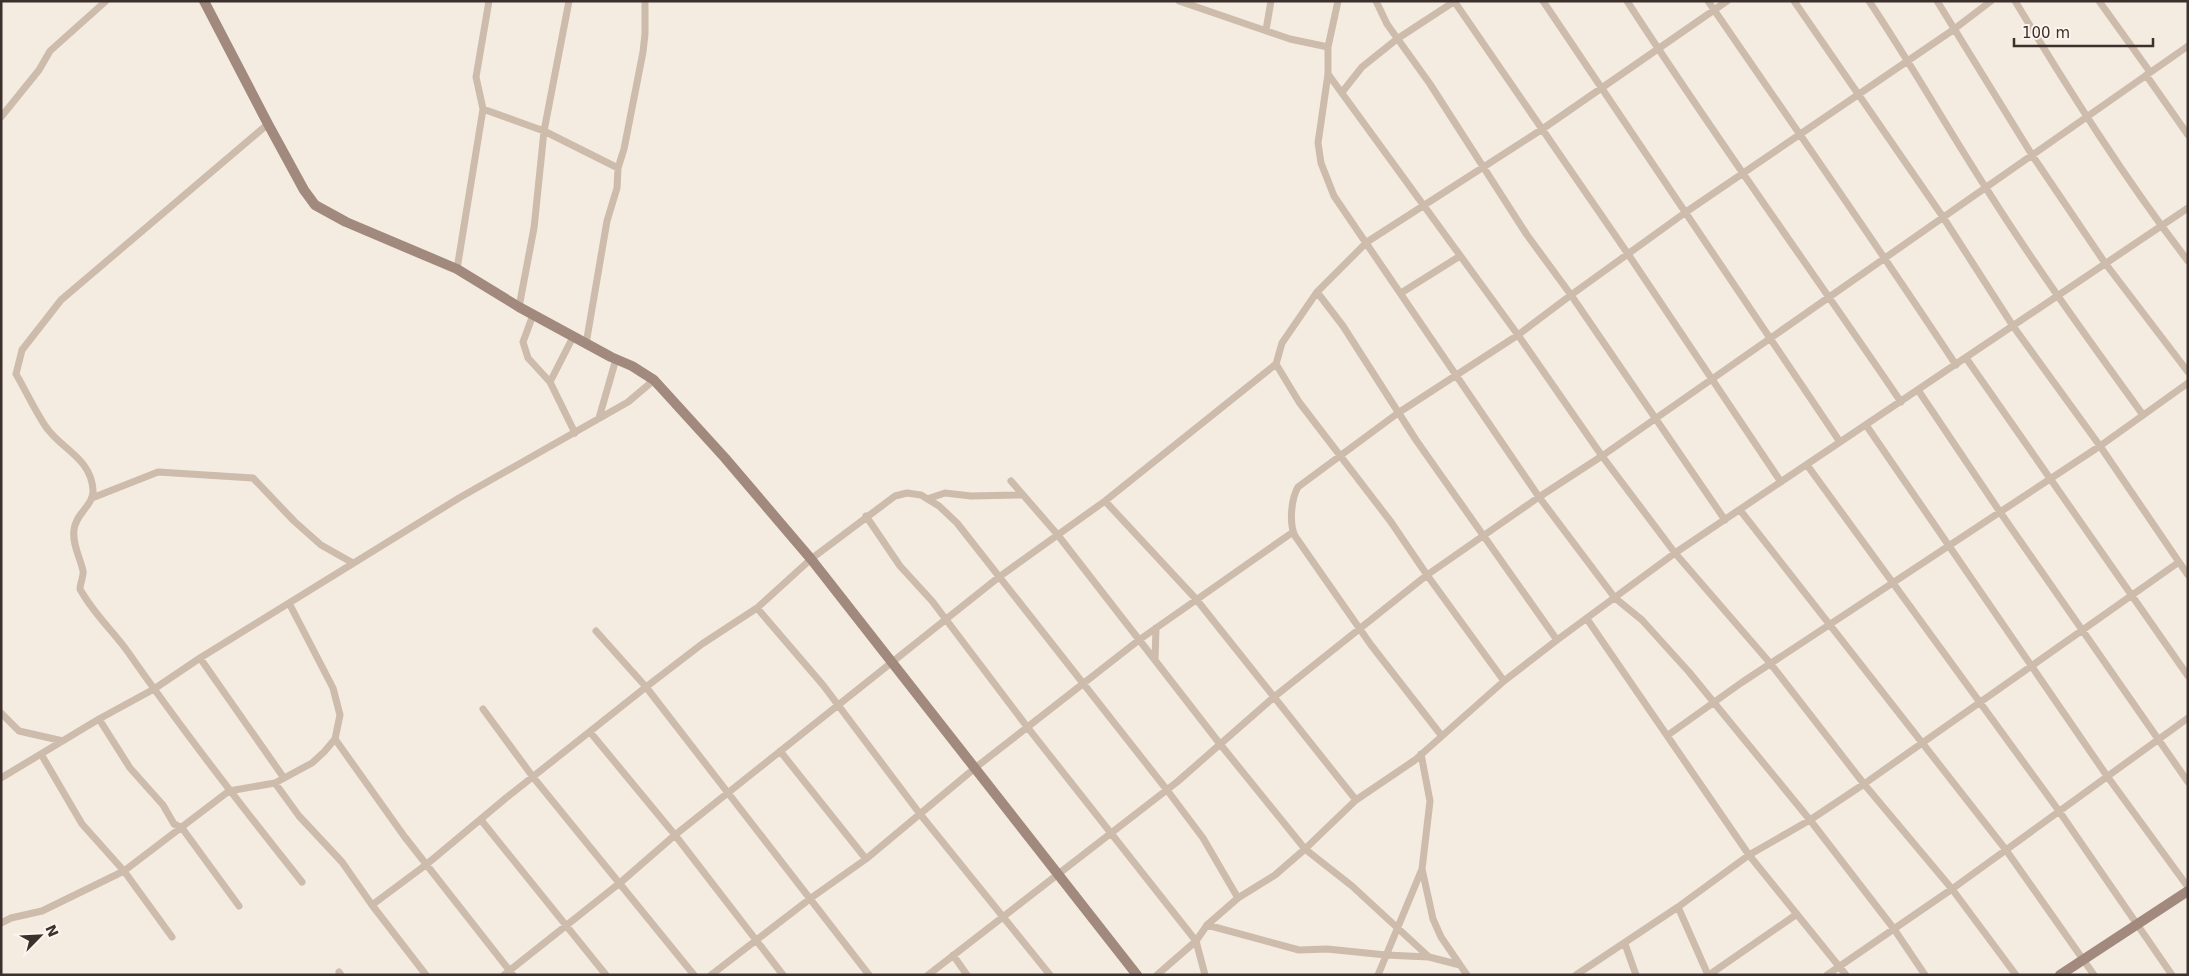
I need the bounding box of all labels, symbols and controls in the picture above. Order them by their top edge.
scale bar [2014,15,2153,47]
text: 100 m [2022,24,2070,42]
north arrow [15,911,65,961]
text: N [42,922,62,939]

